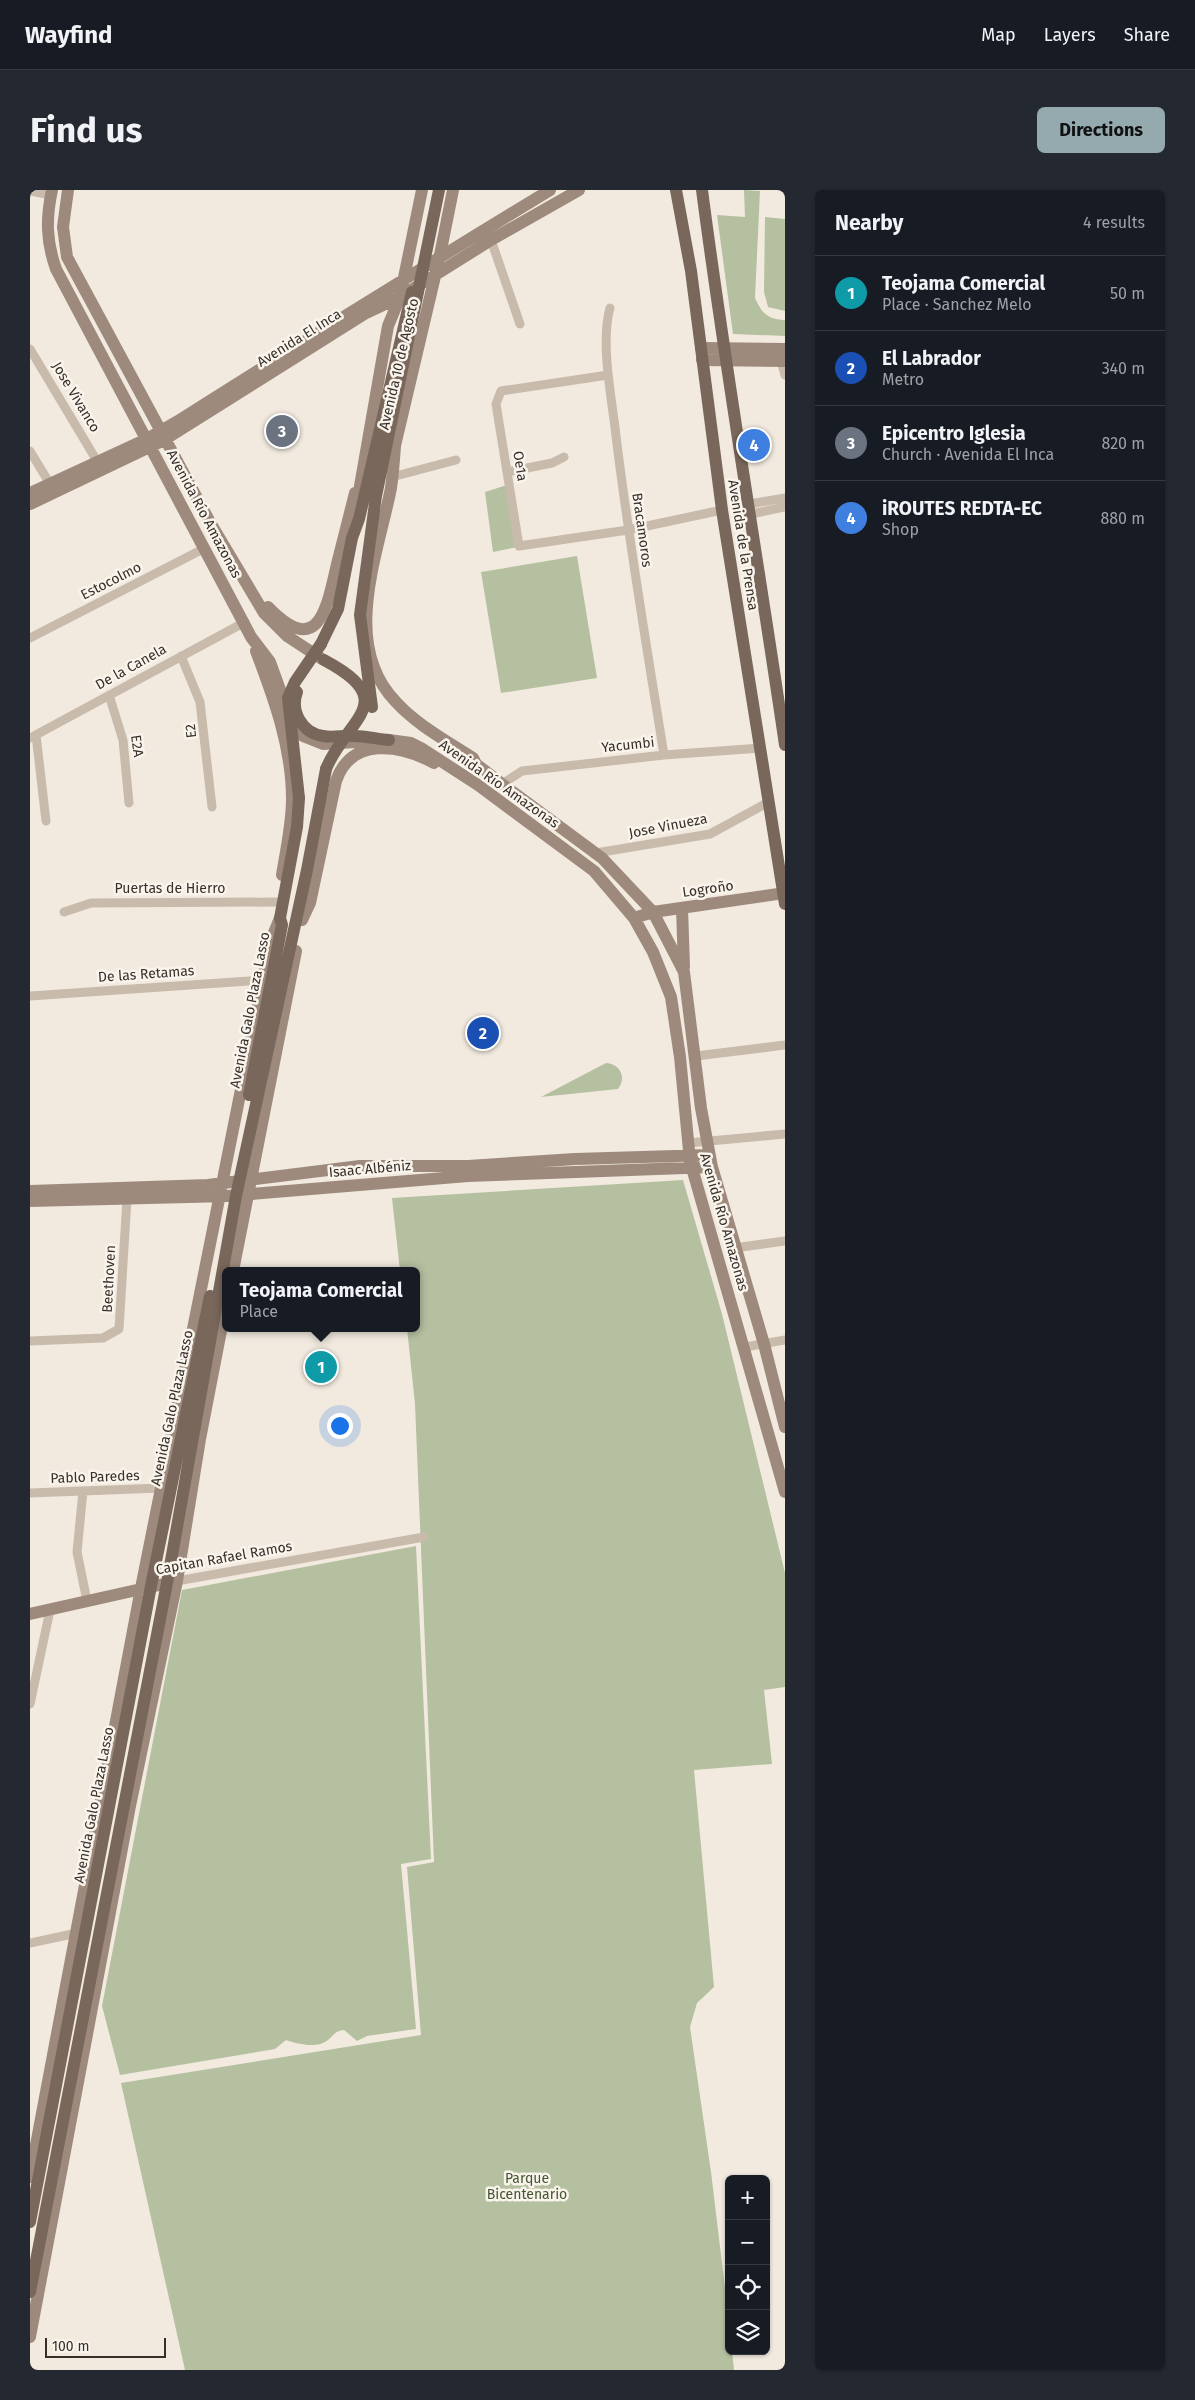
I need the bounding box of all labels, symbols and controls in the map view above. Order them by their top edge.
text: Wayfind [25,21,112,49]
text: Map [981,24,1016,46]
text: Layers [1044,24,1096,46]
text: Share [1124,24,1170,46]
button: Directions [1037,107,1165,153]
text: Find us [30,109,142,151]
text: Nearby [835,210,903,236]
text: 4 results [1083,213,1145,232]
text: Teojama Comercial [882,272,1045,295]
text: 1 [847,284,855,303]
text: 50 m [1110,284,1145,303]
text: Place · Sanchez Melo [882,295,1032,314]
street label: Avenida 10 de Agosto [376,297,422,431]
street label: Avenida El Inca [254,305,344,371]
text: El Labrador [882,347,981,370]
street label: Jose Vivanco [48,359,104,435]
text: 2 [847,359,855,378]
text: 340 m [1102,359,1145,378]
text: Metro [882,370,924,389]
pin: 3 [266,412,298,450]
text: Epicentro Iglesia [882,422,1026,445]
pin: 4 [738,426,770,464]
text: 3 [847,434,855,453]
text: 820 m [1102,434,1145,453]
text: Church · Avenida El Inca [882,445,1054,464]
street label: Avenida Río Amazonas [163,447,245,581]
street label: Oe1a [509,450,531,482]
street label: Avenida de la Prensa [724,478,762,612]
street label: Bracamoros [628,492,656,569]
text: iROUTES REDTA-EC [882,497,1042,520]
text: 4 [846,509,856,528]
text: 880 m [1100,509,1145,528]
text: Shop [882,520,919,539]
street label: Estocolmo [78,558,144,604]
street label: De la Canela [93,641,169,693]
street label: E2 [182,723,200,739]
street label: E2A [127,734,147,758]
street label: Yacumbi [601,734,655,756]
street label: Avenida Río Amazonas [436,736,563,832]
street label: Jose Vinueza [627,810,709,842]
street label: Logroño [681,877,735,901]
street label: Puertas de Hierro [115,880,226,897]
street label: Avenida Galo Plaza Lasso [227,930,273,1090]
street label: De las Retamas [97,962,195,986]
pin: 2 [467,1014,499,1052]
street label: Avenida Río Amazonas [696,1151,752,1293]
street label: Isaac Albéniz [328,1157,412,1181]
street label: Beethoven [99,1245,119,1313]
popup [222,1267,420,1332]
text: Teojama Comercial [239,1279,403,1302]
text: Place [239,1302,278,1321]
street label: Avenida Galo Plaza Lasso [147,1329,197,1487]
pin: 1 [305,1348,337,1386]
your location [327,1413,353,1439]
street label: Pablo Paredes [50,1467,140,1487]
street label: Capitan Rafael Ramos [155,1538,294,1578]
street label: Avenida Galo Plaza Lasso [71,1725,117,1885]
park label: Parque Bicentenario [487,2170,567,2203]
map controls [725,2175,770,2355]
button: + [725,2175,770,2220]
button: − [725,2220,770,2265]
button: locate [725,2265,770,2310]
button: layers [725,2310,770,2355]
scale bar [45,2335,166,2358]
text: 100 m [52,2338,89,2355]

